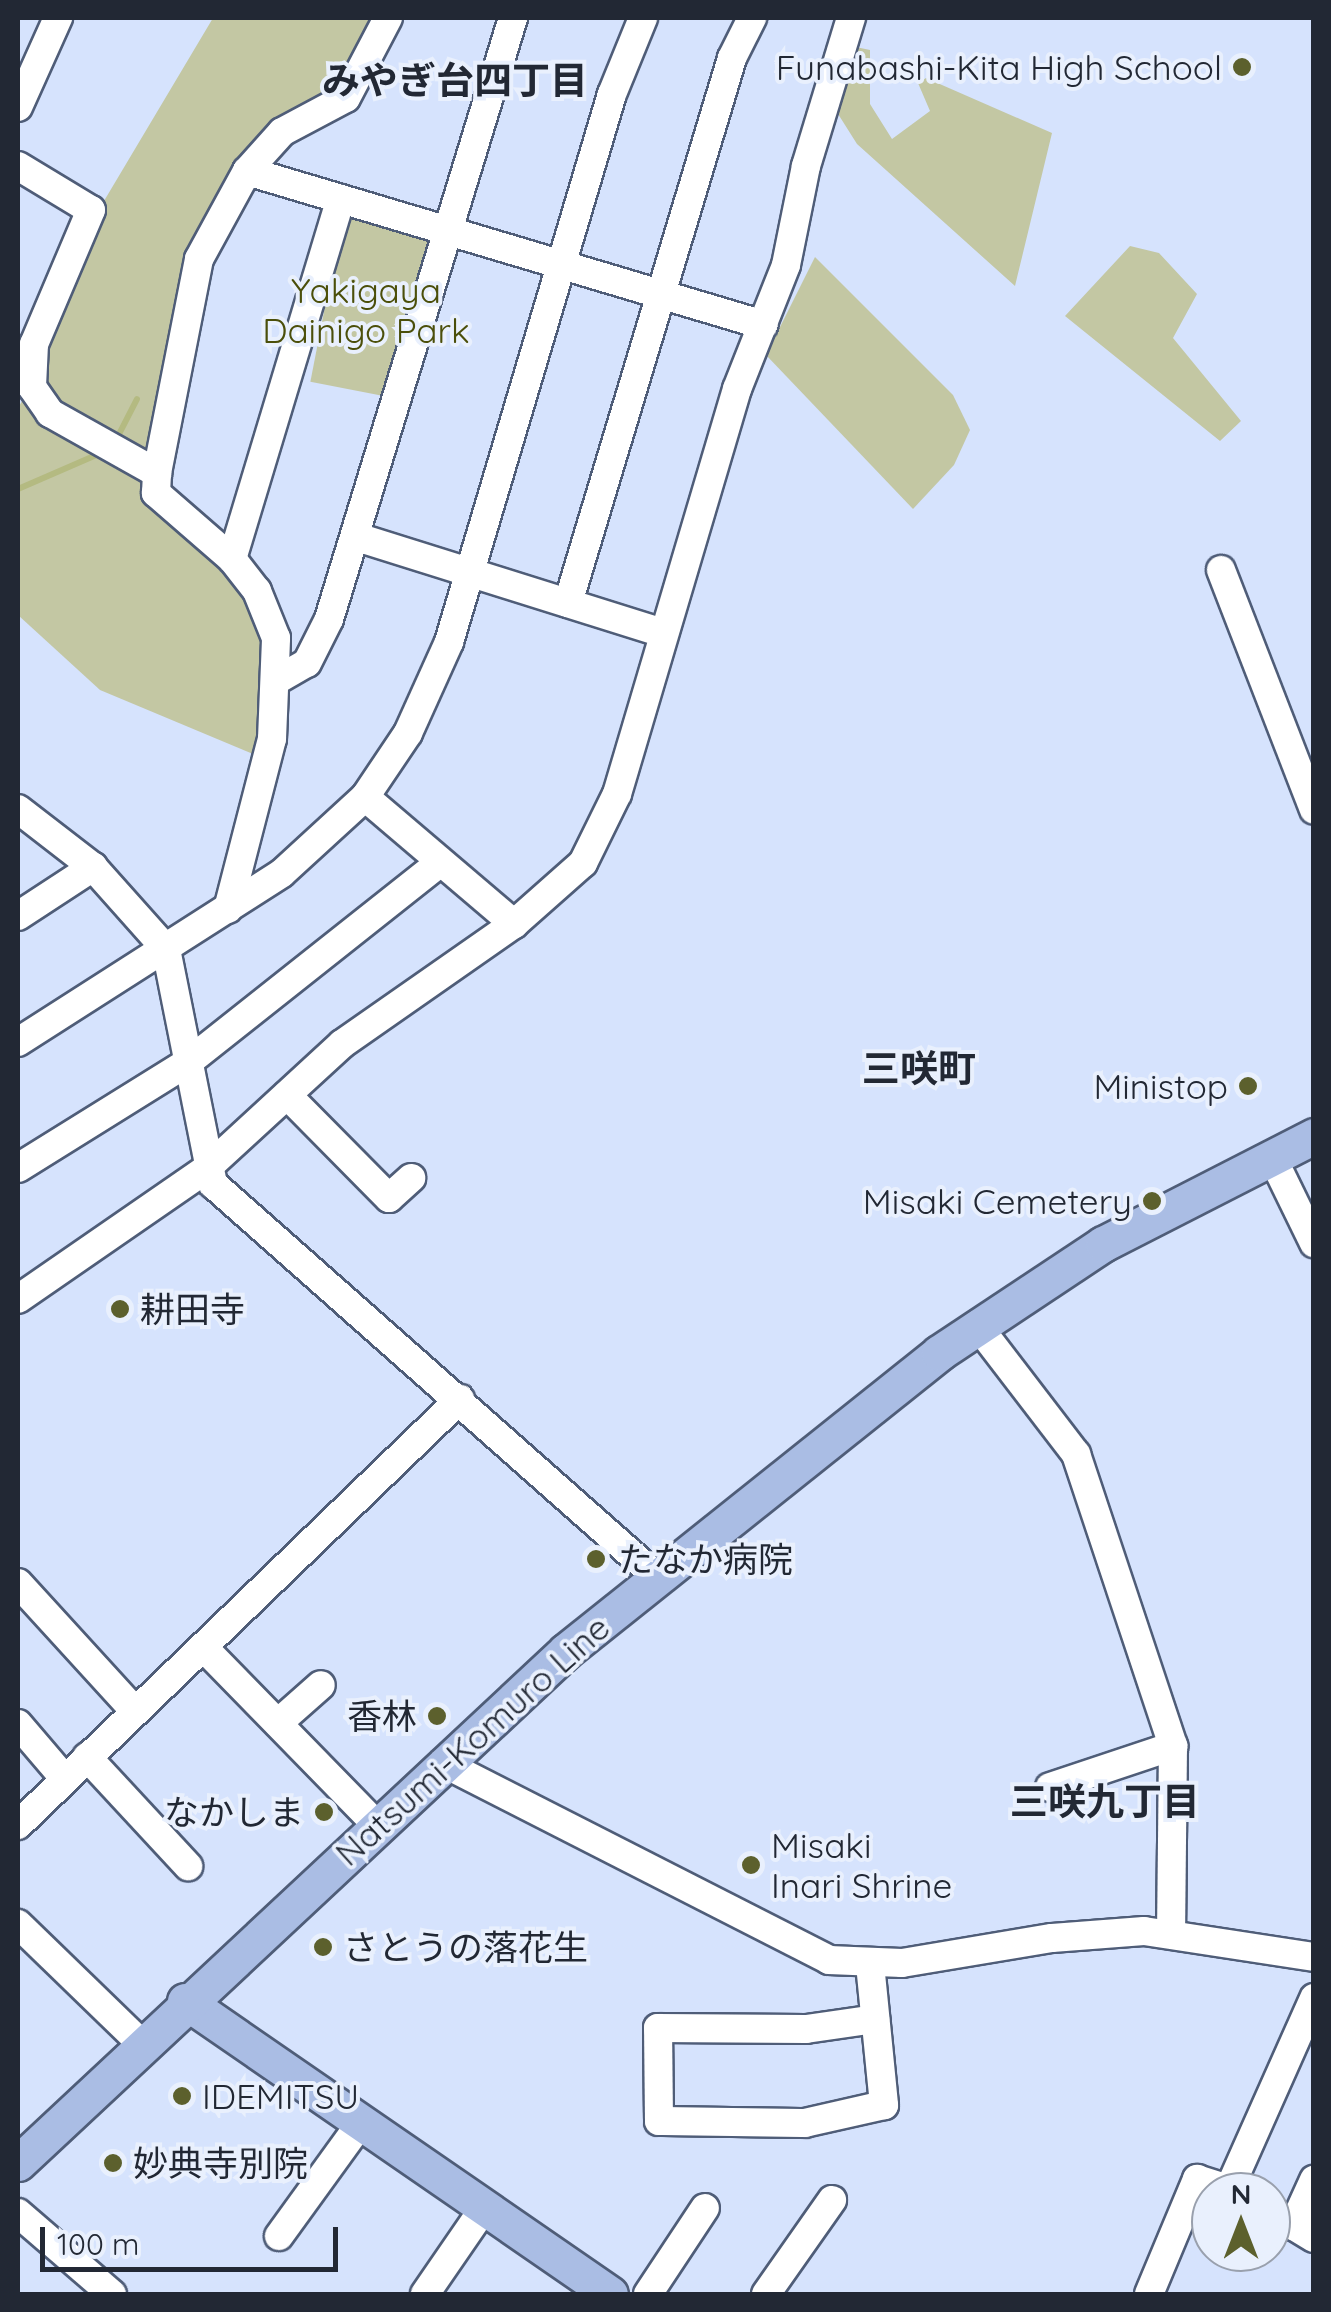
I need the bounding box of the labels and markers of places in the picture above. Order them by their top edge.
place label: Funabashi-Kita High School [776,46,1222,88]
marker: Funabashi-Kita High School [1231,56,1253,78]
place label: Ministop [1093,1065,1228,1107]
marker: Ministop [1237,1075,1259,1097]
place label: Misaki Cemetery [863,1180,1132,1222]
marker: Misaki Cemetery [1141,1190,1163,1212]
place label: 耕田寺 [140,1288,245,1330]
marker: 耕田寺 [109,1298,131,1320]
place label: たなか病院 [618,1538,793,1580]
marker: たなか病院 [583,1546,609,1572]
place label: 香林 [347,1695,417,1737]
marker: 香林 [426,1705,448,1727]
place label: なかしま [164,1791,304,1833]
marker: なかしま [313,1801,335,1823]
place label: Misaki Inari Shrine [771,1824,952,1906]
marker: Misaki Inari Shrine [740,1854,762,1876]
place label: さとうの落花生 [343,1926,588,1968]
marker: さとうの落花生 [312,1936,334,1958]
place label: IDEMITSU [202,2075,359,2117]
marker: IDEMITSU [171,2085,193,2107]
place label: 妙典寺別院 [133,2142,308,2184]
marker: 妙典寺別院 [102,2152,124,2174]

